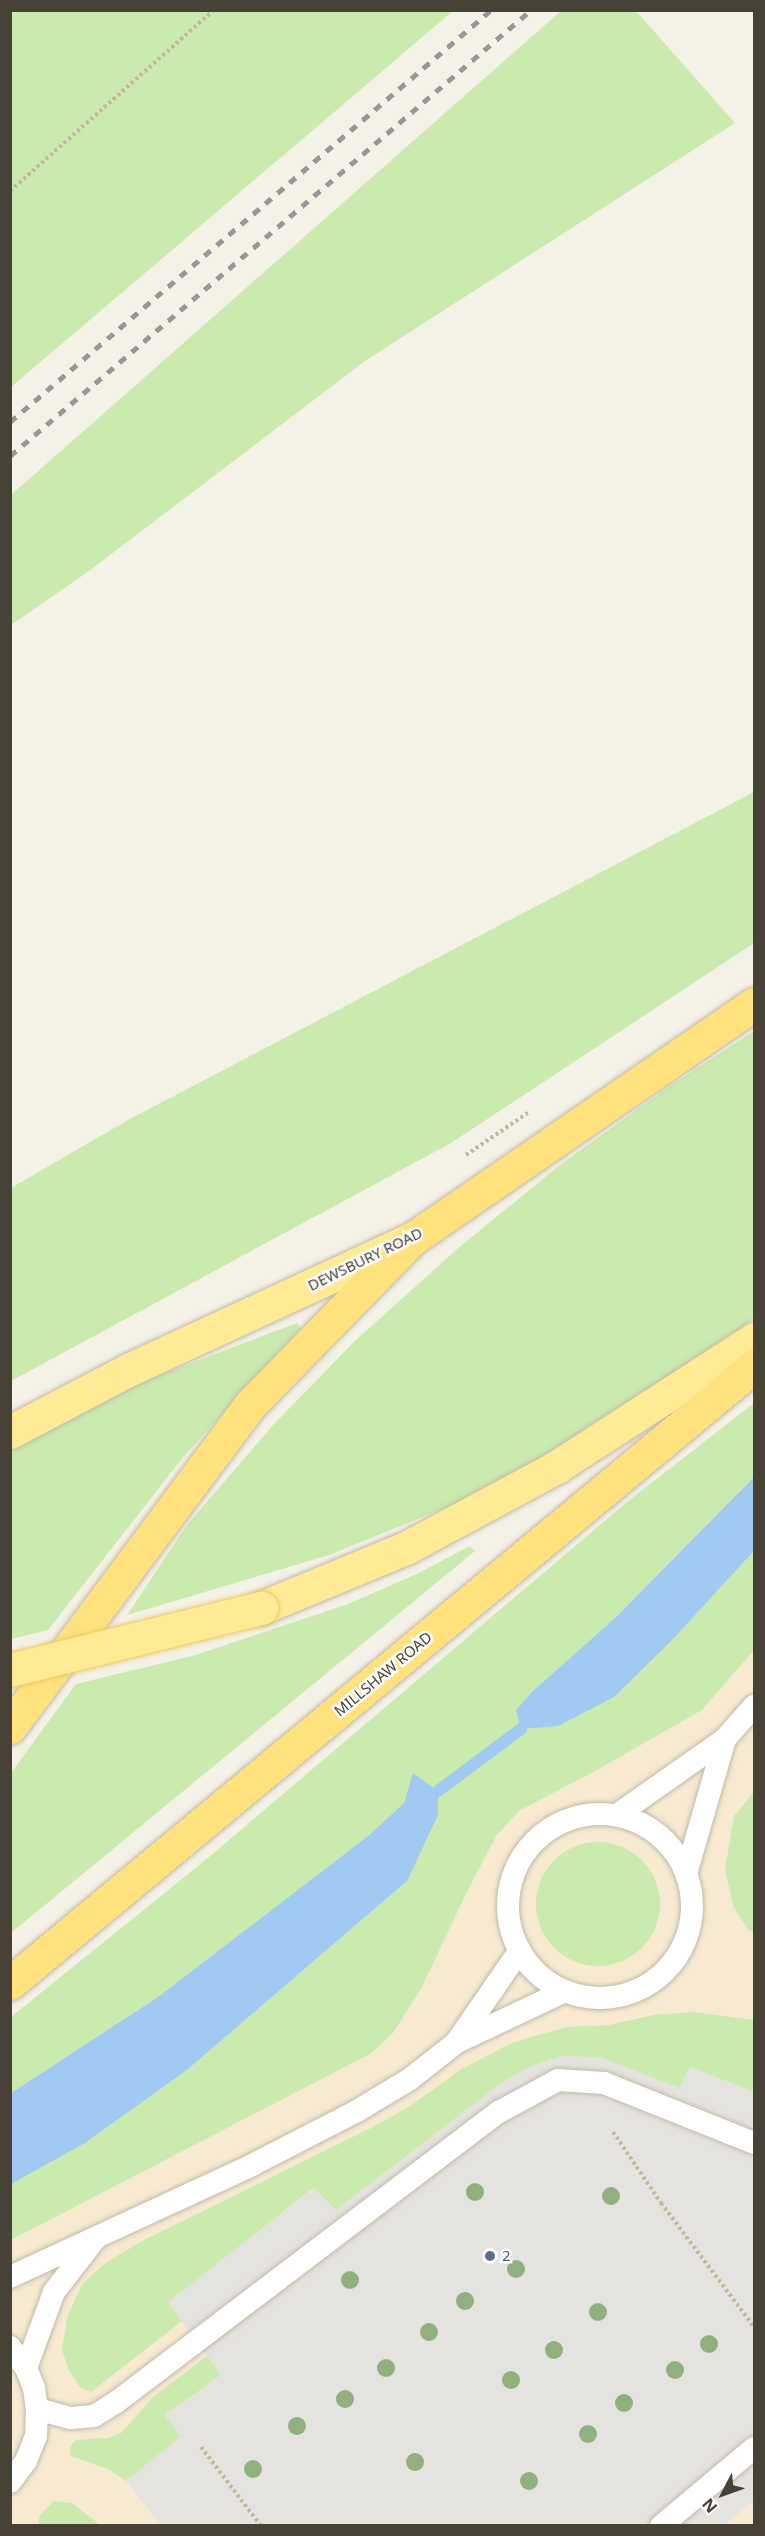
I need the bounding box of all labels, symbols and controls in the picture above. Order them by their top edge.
street label: DEWSBURY ROAD [305,1223,425,1295]
street label: MILLSHAW ROAD [331,1628,435,1720]
place label: 2 [502,2247,511,2265]
marker: 2 [483,2249,497,2263]
north arrow [693,2464,753,2524]
text: N [697,2494,722,2518]

